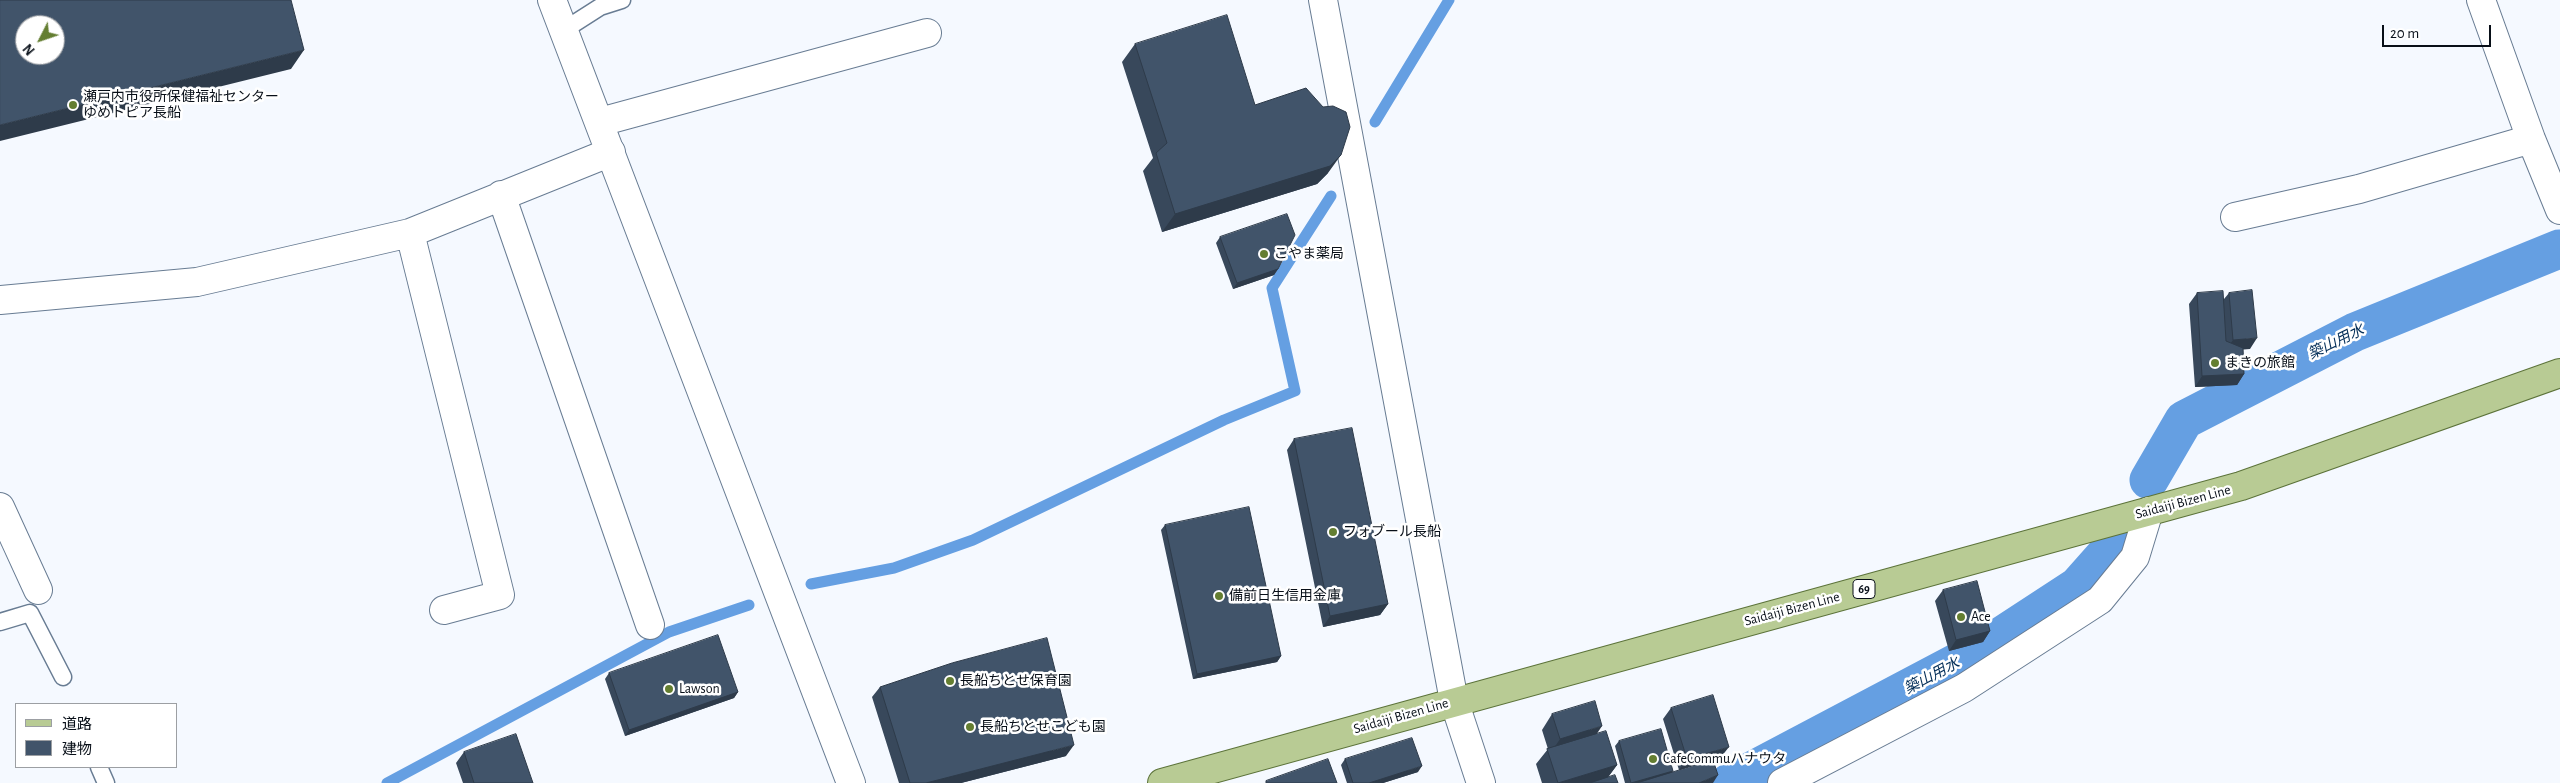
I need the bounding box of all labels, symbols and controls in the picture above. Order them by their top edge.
north arrow [15,15,65,65]
scale bar [2385,15,2494,47]
text: 20 m [2390,26,2419,41]
text: N [21,41,38,57]
place label: 瀬戸内市役所保健福祉センター ゆめトピア長船 [83,89,279,121]
marker: 瀬戸内市役所保健福祉センター ゆめトピア長船 [67,99,79,111]
place label: こやま薬局 [1274,246,1344,262]
marker: こやま薬局 [1258,248,1270,260]
water label: 築山用水 [2305,321,2367,363]
place label: まきの旅館 [2225,355,2295,371]
marker: まきの旅館 [2209,357,2221,369]
street label: Saidaiji Bizen Line [2133,481,2233,523]
place label: フォブール長船 [1343,524,1441,540]
marker: フォブール長船 [1327,526,1339,538]
road number: 69 [1853,580,1875,598]
place label: 備前日生信用金庫 [1229,588,1341,604]
street label: Saidaiji Bizen Line [1742,588,1842,630]
marker: 備前日生信用金庫 [1213,590,1225,602]
place label: Ace [1971,609,1991,625]
marker: Ace [1955,611,1967,623]
water label: 築山用水 [1901,654,1963,698]
place label: 長船ちとせ保育園 [960,673,1072,689]
marker: 長船ちとせ保育園 [944,675,956,687]
place label: Lawson [679,681,720,697]
marker: Lawson [663,683,675,695]
street label: Saidaiji Bizen Line [1352,694,1450,738]
legend [15,703,178,768]
text: 道路 [62,717,92,732]
place label: 長船ちとせこども園 [980,719,1106,735]
marker: 長船ちとせこども園 [964,721,976,733]
text: 建物 [62,742,92,757]
place label: CafeCommuハナウタ [1663,751,1786,767]
marker: CafeCommuハナウタ [1647,753,1659,765]

